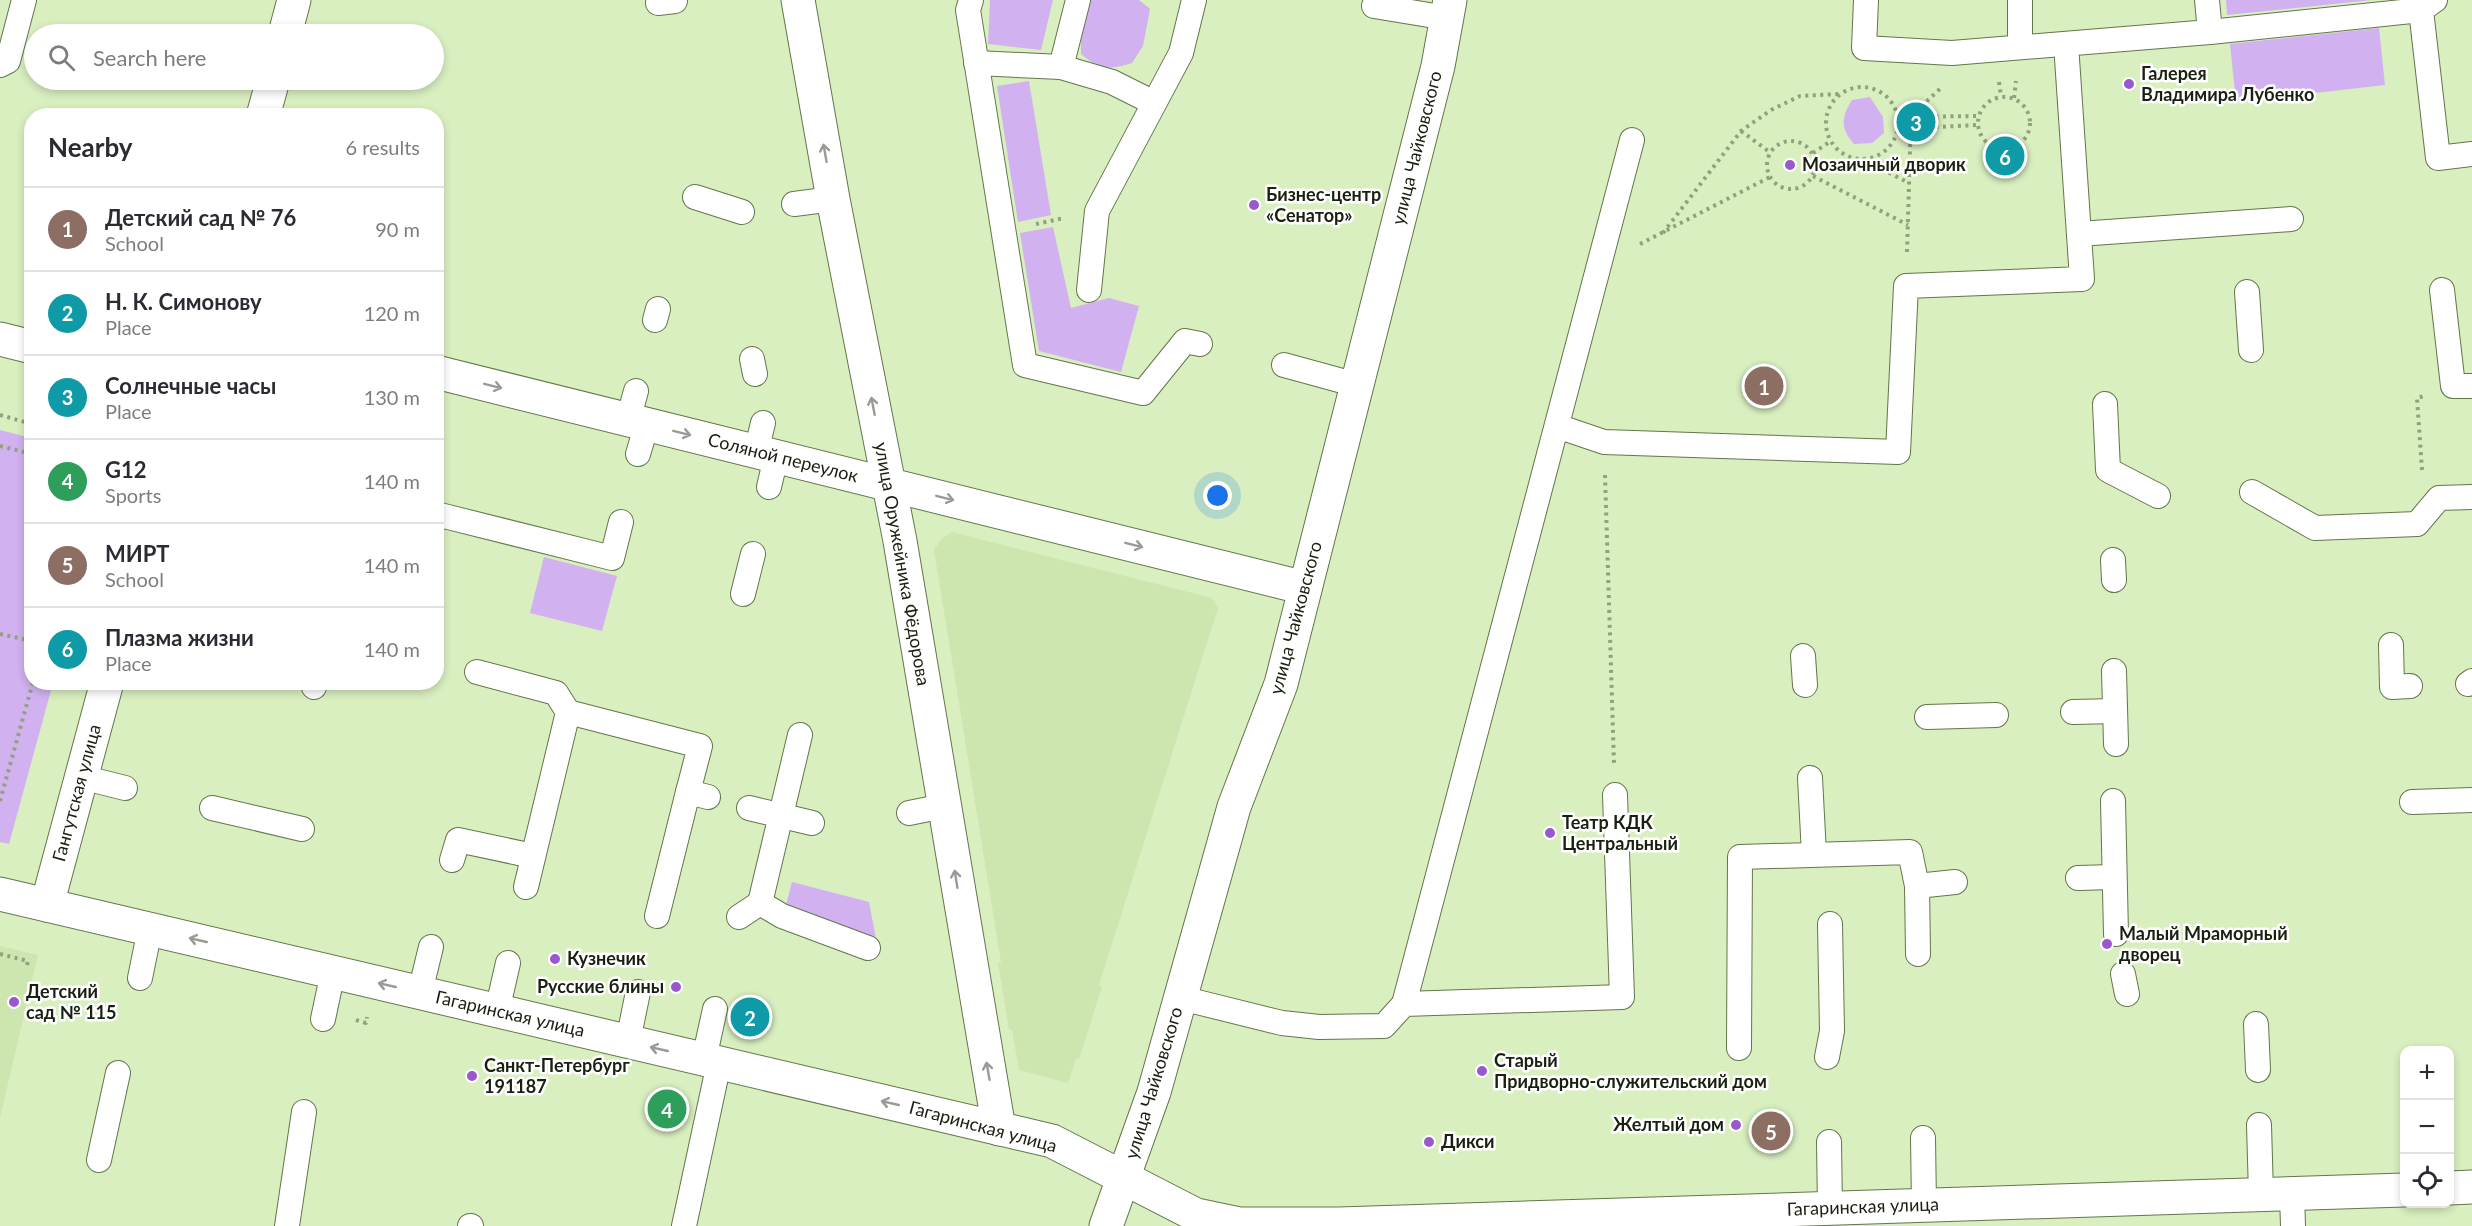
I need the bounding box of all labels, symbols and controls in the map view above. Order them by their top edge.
search box [24,24,444,90]
icon: search [45,41,78,74]
text: Search here [93,44,206,71]
place label: Галерея Владимира Лубенко [2141,62,2314,105]
street label: улица Чайковского [1386,69,1446,227]
marker: Галерея Владимира Лубенко [2122,77,2136,91]
pin: 3 [1896,100,1936,144]
text: Nearby [48,131,133,163]
pin: 6 [1986,134,2024,178]
text: 6 results [345,135,420,159]
one-way arrow [819,144,830,163]
place label: Мозаичный дворик [1802,153,1966,175]
marker: Мозаичный дворик [1783,158,1797,172]
place label: Бизнес-центр «Сенатор» [1266,183,1381,226]
marker: Бизнес-центр «Сенатор» [1247,198,1261,212]
text: Детский сад № 76 [105,204,296,231]
text: 1 [62,217,73,241]
text: 90 m [375,217,420,241]
text: School [105,231,164,255]
text: Н. К. Симонову [105,288,262,315]
text: 2 [62,301,73,325]
text: 120 m [364,301,420,325]
text: Place [105,315,152,339]
pin: 1 [1744,364,1784,408]
text: Солнечные часы [105,372,276,399]
one-way arrow [483,381,502,392]
text: 3 [62,385,73,409]
text: 130 m [364,385,420,409]
one-way arrow [867,397,878,417]
text: Place [105,399,152,423]
one-way arrow [673,428,692,440]
street label: Соляной переулок [706,428,861,486]
street label: улица Оружейника Фёдорова [871,440,935,687]
text: G12 [105,456,147,483]
text: 4 [62,469,73,493]
text: 140 m [364,469,420,493]
your location [1203,481,1232,510]
text: Sports [105,483,161,507]
one-way arrow [935,493,954,505]
street label: улица Чайковского [1264,539,1326,697]
text: МИРТ [105,540,170,567]
one-way arrow [1124,540,1143,552]
text: 5 [62,553,73,577]
text: 140 m [364,553,420,577]
text: School [105,567,164,591]
text: Плазма жизни [105,624,254,651]
text: 6 [62,637,73,661]
text: 140 m [364,637,420,661]
text: Place [105,651,152,675]
street label: Гангутская улица [47,722,105,864]
place label: Театр КДК Центральный [1562,811,1678,854]
marker: Театр КДК Центральный [1543,826,1557,840]
one-way arrow [950,870,961,889]
place label: Малый Мраморный дворец [2119,922,2288,965]
one-way arrow [188,934,208,945]
marker: Малый Мраморный дворец [2100,937,2114,951]
place label: Кузнечик [567,947,646,969]
marker: Кузнечик [548,952,562,966]
place label: Русские блины [537,975,664,997]
one-way arrow [378,978,397,990]
place label: Детский сад № 115 [26,980,116,1023]
marker: Русские блины [669,980,683,994]
street label: Гагаринская улица [434,985,587,1041]
pin: 2 [730,994,770,1040]
marker: Детский сад № 115 [7,995,21,1009]
street label: улица Чайковского [1119,1004,1187,1161]
one-way arrow [650,1042,669,1054]
map controls [2400,1046,2454,1208]
button: + [2400,1046,2454,1100]
place label: Старый Придворно-служительский дом [1494,1049,1767,1092]
place label: Санкт-Петербург 191187 [484,1054,630,1097]
one-way arrow [982,1062,993,1082]
marker: Старый Придворно-служительский дом [1475,1064,1489,1078]
marker: Санкт-Петербург 191187 [465,1069,479,1083]
pin: 4 [648,1086,686,1132]
street label: Гагаринская улица [907,1096,1060,1156]
one-way arrow [880,1097,900,1108]
button: − [2400,1100,2454,1154]
pin: 5 [1752,1108,1790,1154]
place label: Желтый дом [1613,1113,1724,1135]
marker: Желтый дом [1729,1118,1743,1132]
place label: Дикси [1441,1130,1494,1152]
marker: Дикси [1422,1135,1436,1149]
button: locate [2400,1154,2454,1208]
street label: Гагаринская улица [1786,1192,1939,1220]

